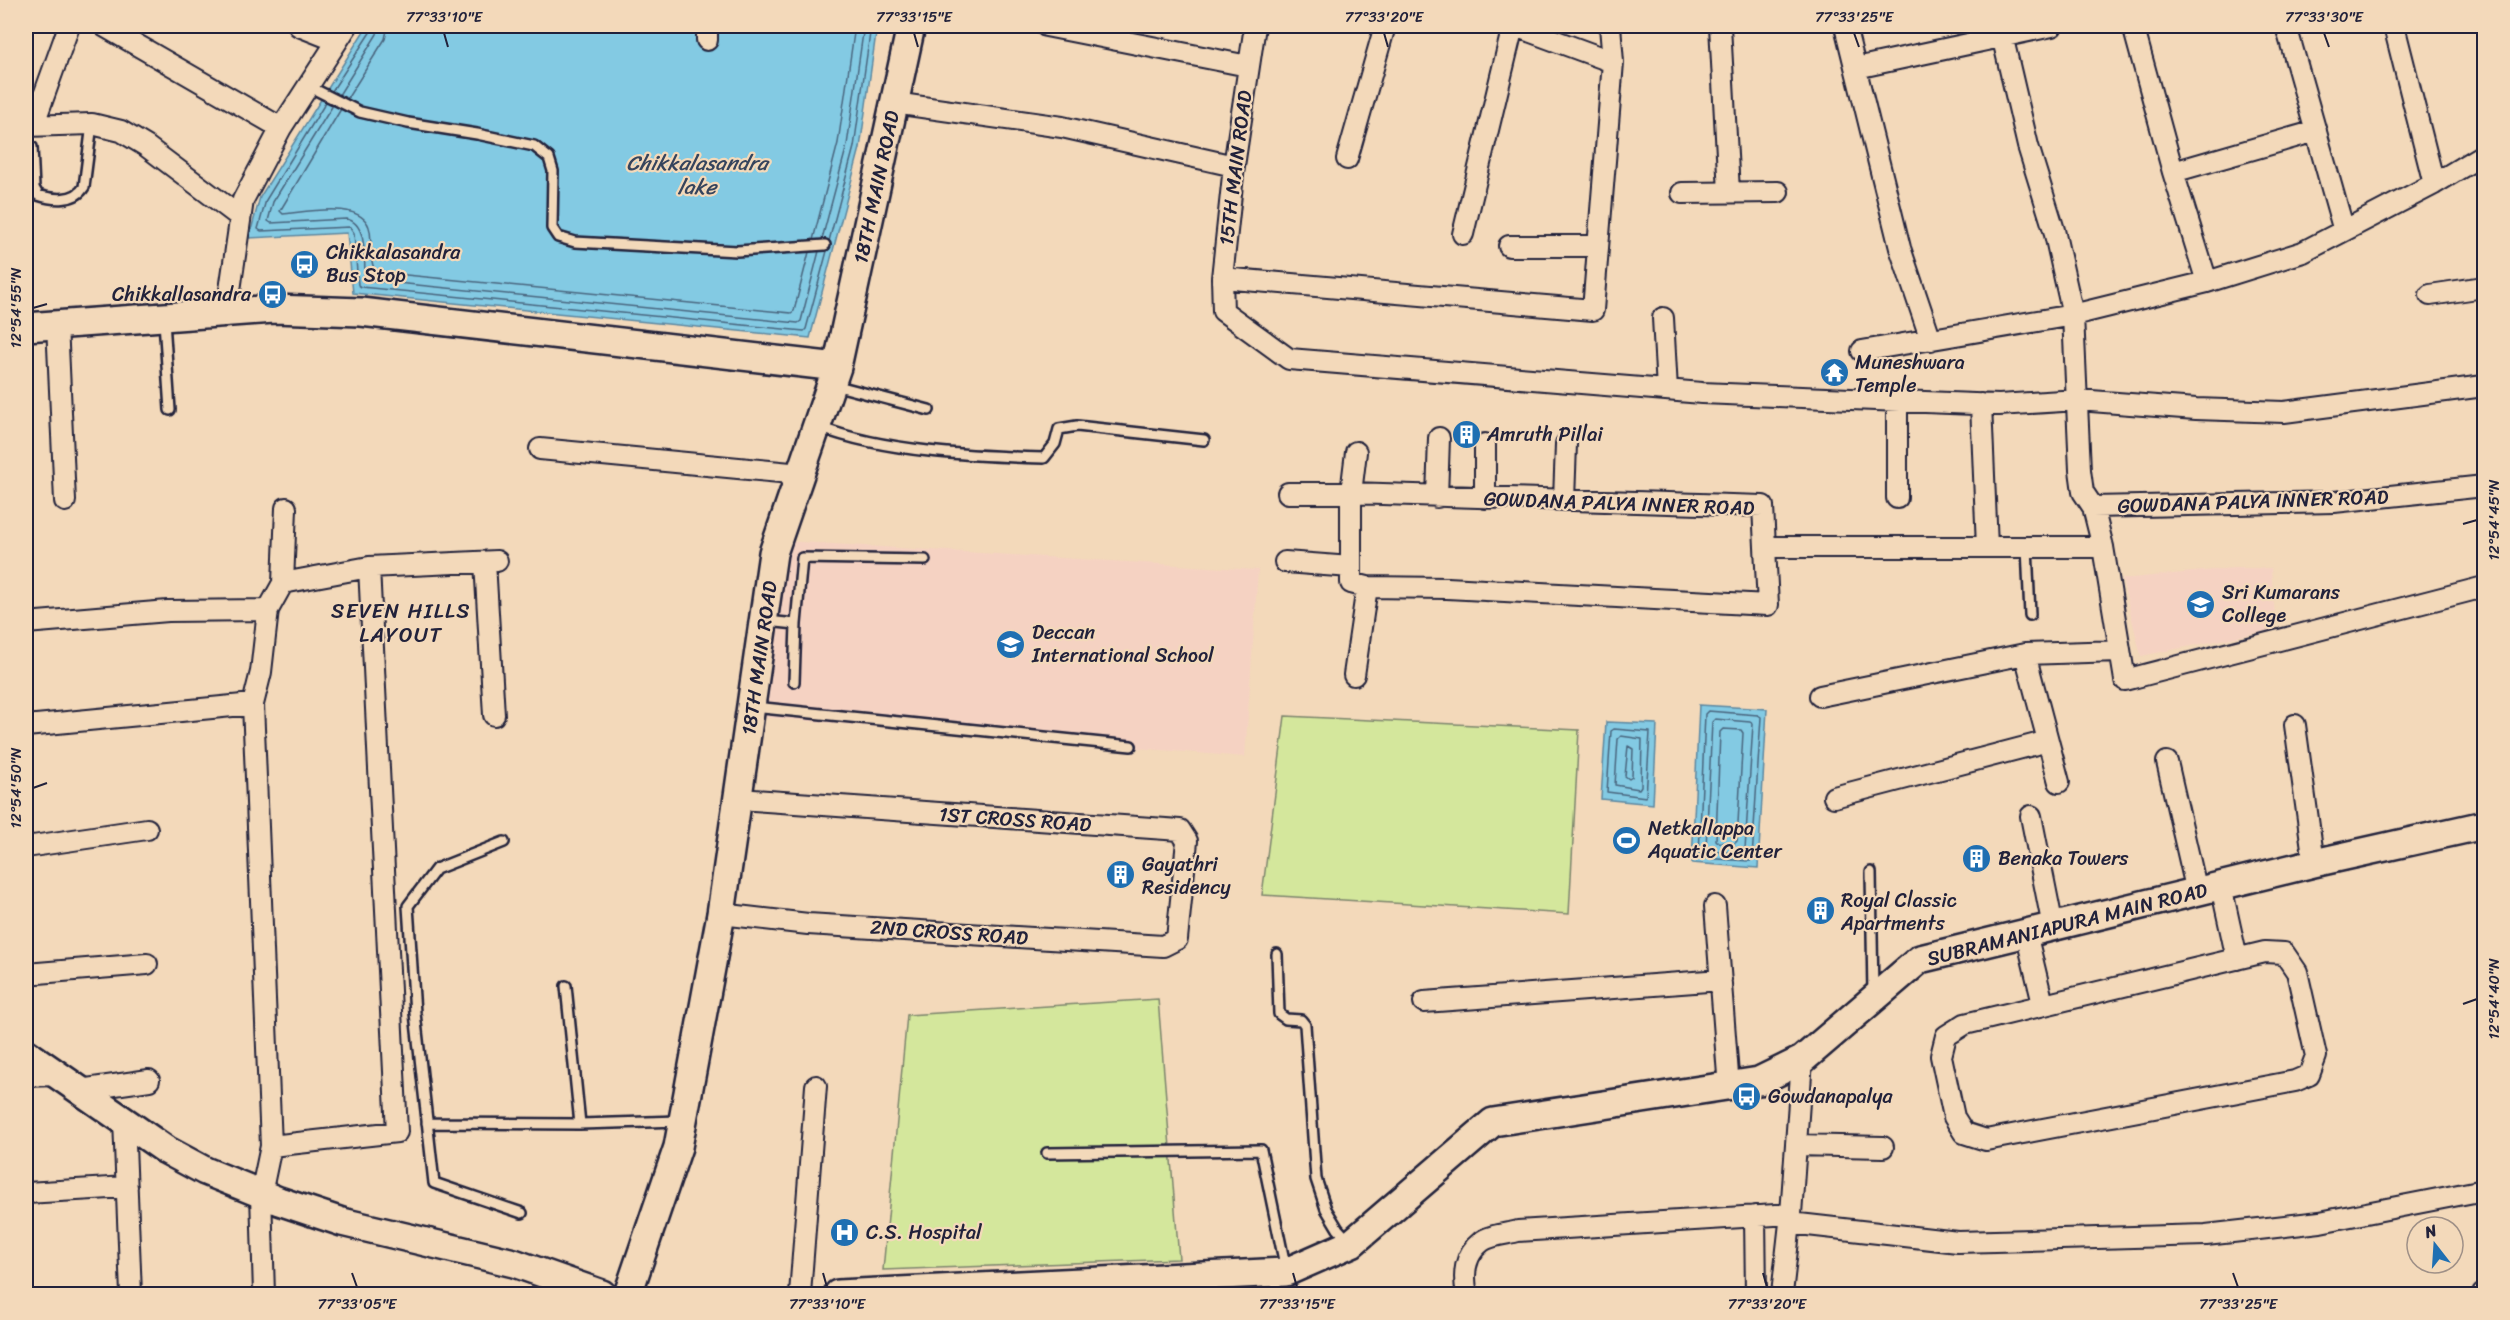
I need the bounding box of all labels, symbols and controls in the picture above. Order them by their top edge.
text: 77°33'10"E [406,4,484,30]
text: 77°33'15"E [876,4,954,30]
text: 77°33'20"E [1345,4,1425,30]
text: 77°33'25"E [1815,4,1895,30]
text: 77°33'30"E [2285,4,2365,30]
street label: 15TH MAIN ROAD [1209,88,1262,248]
street label: 18TH MAIN ROAD [843,107,910,267]
water label: Chikkalasandra lake [626,144,770,206]
place label: Chikkalasandra Bus Stop [326,235,461,293]
bus stop icon: Chikkalasandra Bus Stop [289,248,321,280]
text: 12°54'55"N [3,267,29,348]
place label: Chikkallasandra [112,277,252,312]
bus stop icon: Chikkallasandra [256,278,288,310]
place label: Muneshwara Temple [1855,345,1965,403]
temple icon: Muneshwara Temple [1818,357,1850,389]
place label: Amruth Pillai [1486,417,1604,452]
building icon: Amruth Pillai [1450,418,1482,450]
street label: GOWDANA PALYA INNER ROAD [2117,479,2389,524]
text: 12°54'45"N [2481,479,2507,560]
street label: GOWDANA PALYA INNER ROAD [1483,481,1755,526]
place label: Sri Kumarans College [2222,575,2341,633]
street label: 18TH MAIN ROAD [731,578,788,738]
school or university icon: Sri Kumarans College [2185,588,2217,620]
district label: SEVEN HILLS LAYOUT [331,592,471,654]
place label: Deccan International School [1031,615,1215,673]
school or university icon: Deccan International School [995,628,1027,660]
text: 12°54'50"N [3,747,29,828]
street label: 1ST CROSS ROAD [938,797,1092,842]
place label: Netkallappa Aquatic Center [1647,811,1783,869]
sports icon: Netkallappa Aquatic Center [1611,824,1643,856]
place label: Benaka Towers [1998,841,2129,876]
building icon: Benaka Towers [1961,842,1993,874]
place label: Gayathri Residency [1142,847,1231,905]
building icon: Gayathri Residency [1105,859,1137,891]
street label: SUBRAMANIAPURA MAIN ROAD [1923,873,2211,976]
place label: Royal Classic Apartments [1840,883,1957,941]
building icon: Royal Classic Apartments [1804,895,1836,927]
street label: 2ND CROSS ROAD [869,910,1029,955]
text: 12°54'40"N [2481,958,2507,1040]
place label: Gowdanapalya [1768,1079,1893,1114]
bus stop icon: Gowdanapalya [1731,1080,1763,1112]
place label: C.S. Hospital [866,1215,983,1250]
north arrow [2405,1215,2465,1275]
text: N [2420,1215,2441,1247]
hospital icon: C.S. Hospital [829,1216,861,1248]
text: 77°33'05"E [318,1291,398,1317]
text: 77°33'10"E [789,1291,867,1317]
text: 77°33'15"E [1259,1291,1337,1317]
text: 77°33'20"E [1728,1291,1808,1317]
text: 77°33'25"E [2199,1291,2279,1317]

